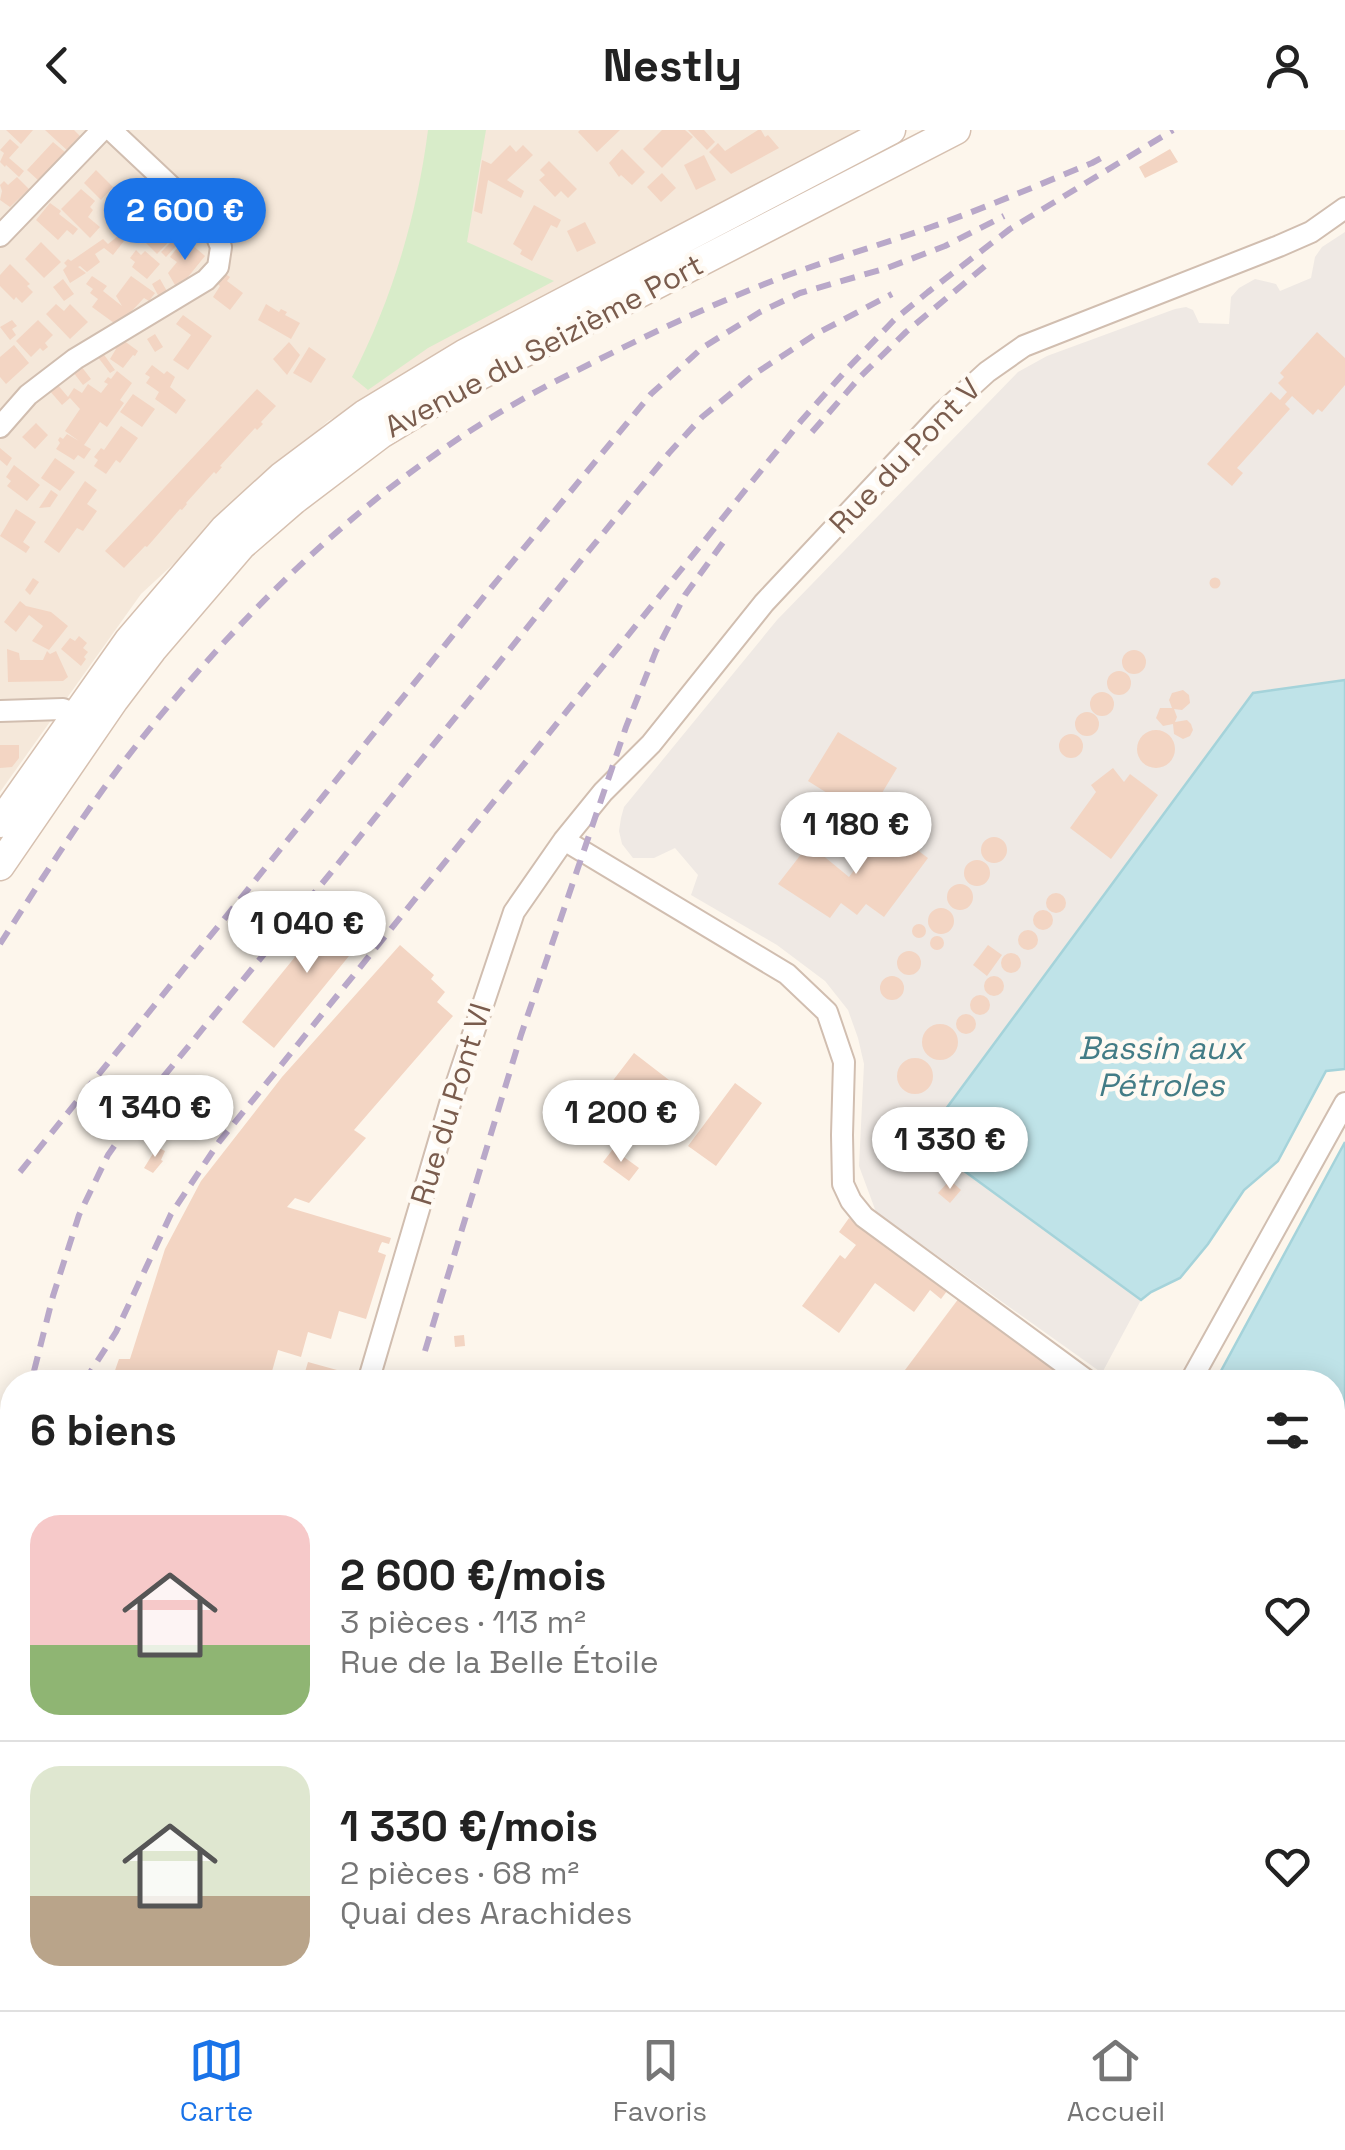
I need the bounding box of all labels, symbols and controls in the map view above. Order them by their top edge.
text: Nestly [603,37,742,94]
icon: back [30,38,85,93]
icon: person [1260,38,1315,93]
pin: 2 600 € [93,178,277,263]
text: 2 600 € [126,190,244,230]
street label: Avenue du Seizième Port [378,245,710,446]
street label: Rue du Pont V [820,369,989,542]
pin: 1 180 € [764,792,948,877]
text: 1 180 € [803,804,909,844]
pin: 1 040 € [215,891,399,976]
text: 1 040 € [250,903,364,943]
street label: Rue du Pont VI [401,998,500,1210]
water label: Bassin aux Pétroles [1078,1028,1247,1105]
pin: 1 340 € [63,1075,247,1160]
pin: 1 200 € [529,1080,713,1165]
text: 1 340 € [99,1087,211,1127]
text: 1 200 € [565,1092,677,1132]
pin: 1 330 € [858,1107,1042,1192]
text: 1 330 € [894,1119,1006,1159]
icon: filters [1260,1403,1315,1458]
text: 6 biens [30,1404,177,1457]
text: 2 600 €/mois [340,1549,606,1602]
icon: home [110,1555,230,1675]
icon: heart [1260,1588,1315,1643]
text: 3 pièces · 113 m² [340,1602,586,1642]
text: Rue de la Belle Étoile [340,1642,659,1682]
text: 1 330 €/mois [340,1800,598,1853]
icon: home [110,1806,230,1926]
icon: heart [1260,1839,1315,1894]
text: 2 pièces · 68 m² [340,1853,579,1893]
text: Quai des Arachides [340,1893,632,1933]
tab: Carte [180,2033,253,2129]
tab: Favoris [613,2033,707,2129]
tab: Accueil [1067,2033,1165,2129]

